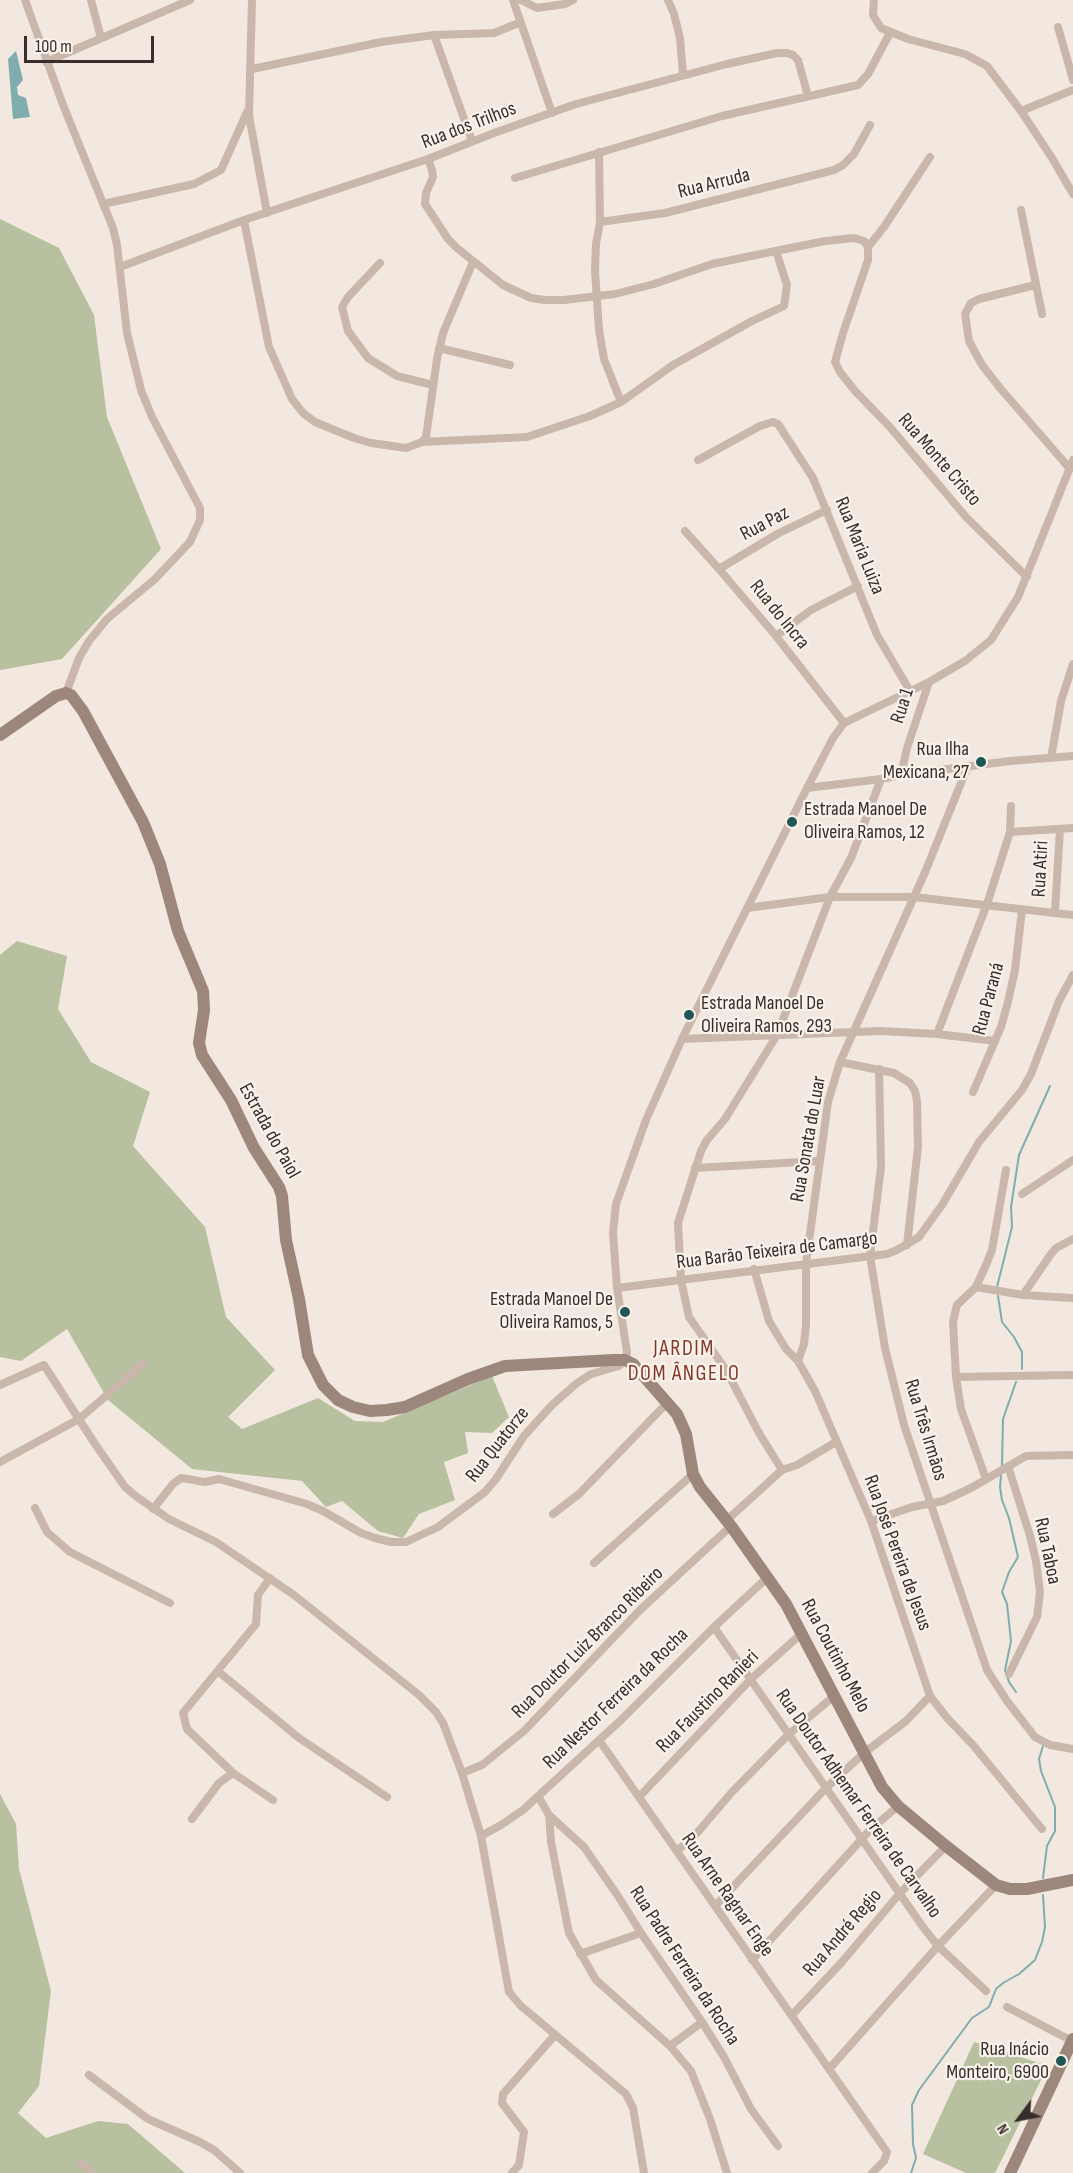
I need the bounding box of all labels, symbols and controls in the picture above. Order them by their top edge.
scale bar [27,24,158,62]
text: 100 m [35,36,72,57]
street label: Rua dos Trilhos [418,97,520,155]
street label: Rua Arruda [676,163,752,205]
street label: Rua Monte Cristo [892,409,986,511]
street label: Rua Maria Luiza [829,494,889,598]
street label: Rua Paz [737,501,793,547]
street label: Rua do Incra [744,576,814,654]
street label: Rua 1 [886,685,920,727]
place label: Rua Ilha Mexicana, 27 [883,738,969,785]
marker: Rua Ilha Mexicana, 27 [974,755,988,769]
place label: Estrada Manoel De Oliveira Ramos, 12 [804,798,927,845]
marker: Estrada Manoel De Oliveira Ramos, 12 [785,815,799,829]
street label: Rua Atiri [1028,840,1054,898]
street label: Rua Paraná [968,960,1010,1038]
place label: Estrada Manoel De Oliveira Ramos, 293 [701,992,832,1039]
marker: Estrada Manoel De Oliveira Ramos, 293 [682,1008,696,1022]
street label: Rua Sonata do Luar [786,1074,832,1204]
street label: Estrada do Paiol [233,1079,305,1183]
street label: Rua Barão Teixeira de Camargo [675,1227,879,1275]
place label: Estrada Manoel De Oliveira Ramos, 5 [490,1288,613,1335]
marker: Estrada Manoel De Oliveira Ramos, 5 [618,1305,632,1319]
district label: JARDIM DOM ÂNGELO [628,1336,740,1388]
street label: Rua Três Irmãos [898,1376,952,1484]
street label: Rua Quatorze [461,1402,535,1488]
street label: Rua José Pereira de Jesus [858,1472,936,1634]
street label: Rua Taboa [1028,1516,1066,1586]
street label: Rua Doutor Luiz Branco Ribeiro [507,1562,669,1724]
street label: Rua Coutinho Melo [795,1595,875,1717]
street label: Rua Nestor Ferreira da Rocha [538,1624,694,1774]
street label: Rua Faustino Ranieri [652,1646,764,1758]
street label: Rua Doutor Adhemar Ferreira de Carvalho [770,1685,946,1923]
street label: Rua Arne Ragnar Enge [675,1829,779,1961]
street label: Rua Padre Ferreira da Rocha [624,1882,744,2050]
street label: Rua André Regio [799,1884,887,1982]
place label: Rua Inácio Monteiro, 6900 [946,2038,1049,2085]
marker: Rua Inácio Monteiro, 6900 [1054,2054,1068,2068]
north arrow [989,2089,1049,2149]
text: N [993,2120,1014,2137]

